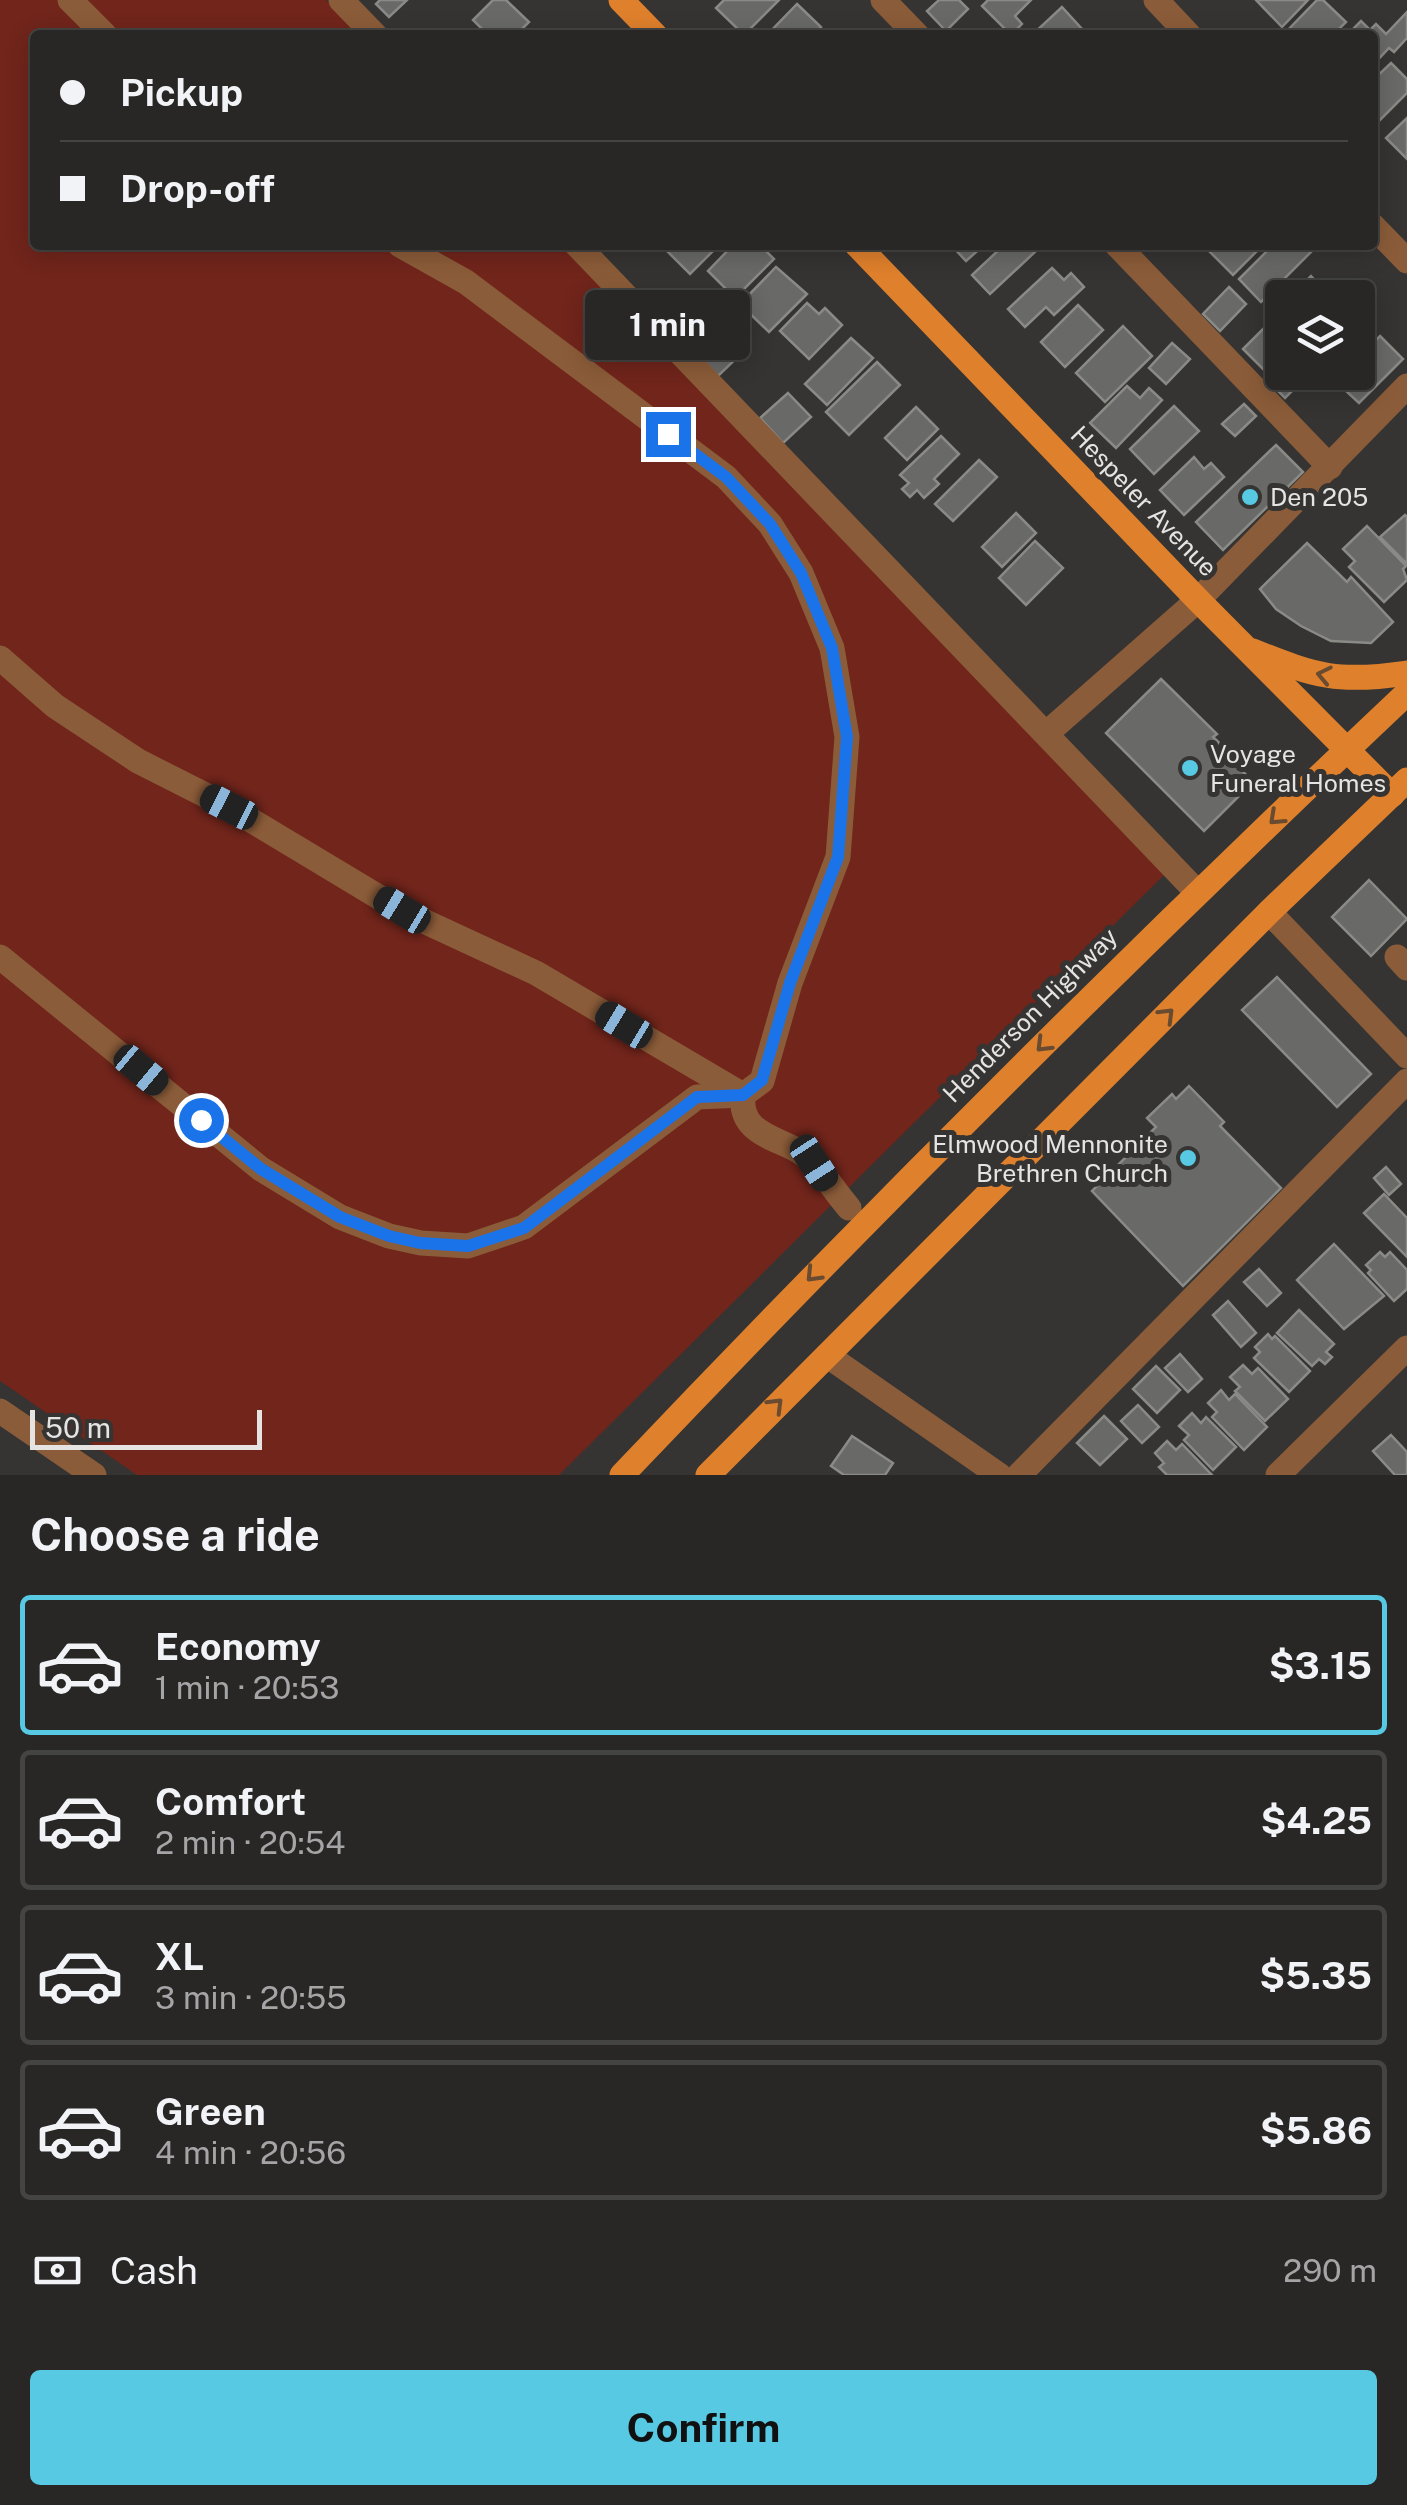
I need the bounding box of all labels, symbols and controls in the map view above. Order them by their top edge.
text: Pickup [120,70,243,115]
text: Drop-off [120,166,275,211]
map controls [1265,280,1375,390]
button: layers [1265,280,1375,390]
callout: 1 min [586,289,750,359]
text: 1 min [629,306,706,343]
route end [646,412,691,457]
street label: Hespeler Avenue [1065,420,1223,582]
place label: Den 205 [1270,482,1368,512]
marker: Den 205 [1239,486,1261,508]
one-way arrow [1316,665,1333,686]
place label: Voyage Funeral Homes [1210,739,1386,798]
marker: Voyage Funeral Homes [1179,757,1201,779]
car [195,780,263,834]
one-way arrow [1269,806,1287,824]
car [369,882,435,938]
street label: Henderson Highway [936,921,1124,1109]
car [591,997,657,1053]
one-way arrow [1156,1008,1174,1026]
one-way arrow [1036,1033,1054,1051]
car [108,1039,174,1101]
route start [179,1098,224,1143]
place label: Elmwood Mennonite Brethren Church [932,1129,1168,1188]
car [785,1130,843,1196]
marker: Elmwood Mennonite Brethren Church [1177,1147,1199,1169]
one-way arrow [807,1263,825,1281]
one-way arrow [765,1399,783,1417]
scale bar [30,1405,262,1450]
text: 50 m [45,1411,111,1444]
text: Choose a ride [30,1508,320,1561]
icon: car [35,1620,125,1710]
text: Economy [155,1624,321,1669]
text: $3.15 [1269,1643,1372,1688]
text: 1 min · 20:53 [155,1669,339,1706]
icon: car [35,1775,125,1865]
text: Comfort [155,1779,306,1824]
text: $4.25 [1260,1798,1372,1843]
text: 2 min · 20:54 [155,1824,345,1861]
icon: car [35,1930,125,2020]
text: XL [155,1934,204,1979]
text: $5.35 [1259,1953,1372,1998]
text: 3 min · 20:55 [155,1979,347,2016]
icon: car [35,2085,125,2175]
text: Green [155,2089,266,2134]
text: $5.86 [1260,2108,1372,2153]
text: 4 min · 20:56 [155,2134,346,2171]
icon: cash [30,2243,85,2298]
text: Cash [110,2248,198,2293]
text: 290 m [1283,2252,1377,2289]
button: Confirm [30,2370,1377,2485]

